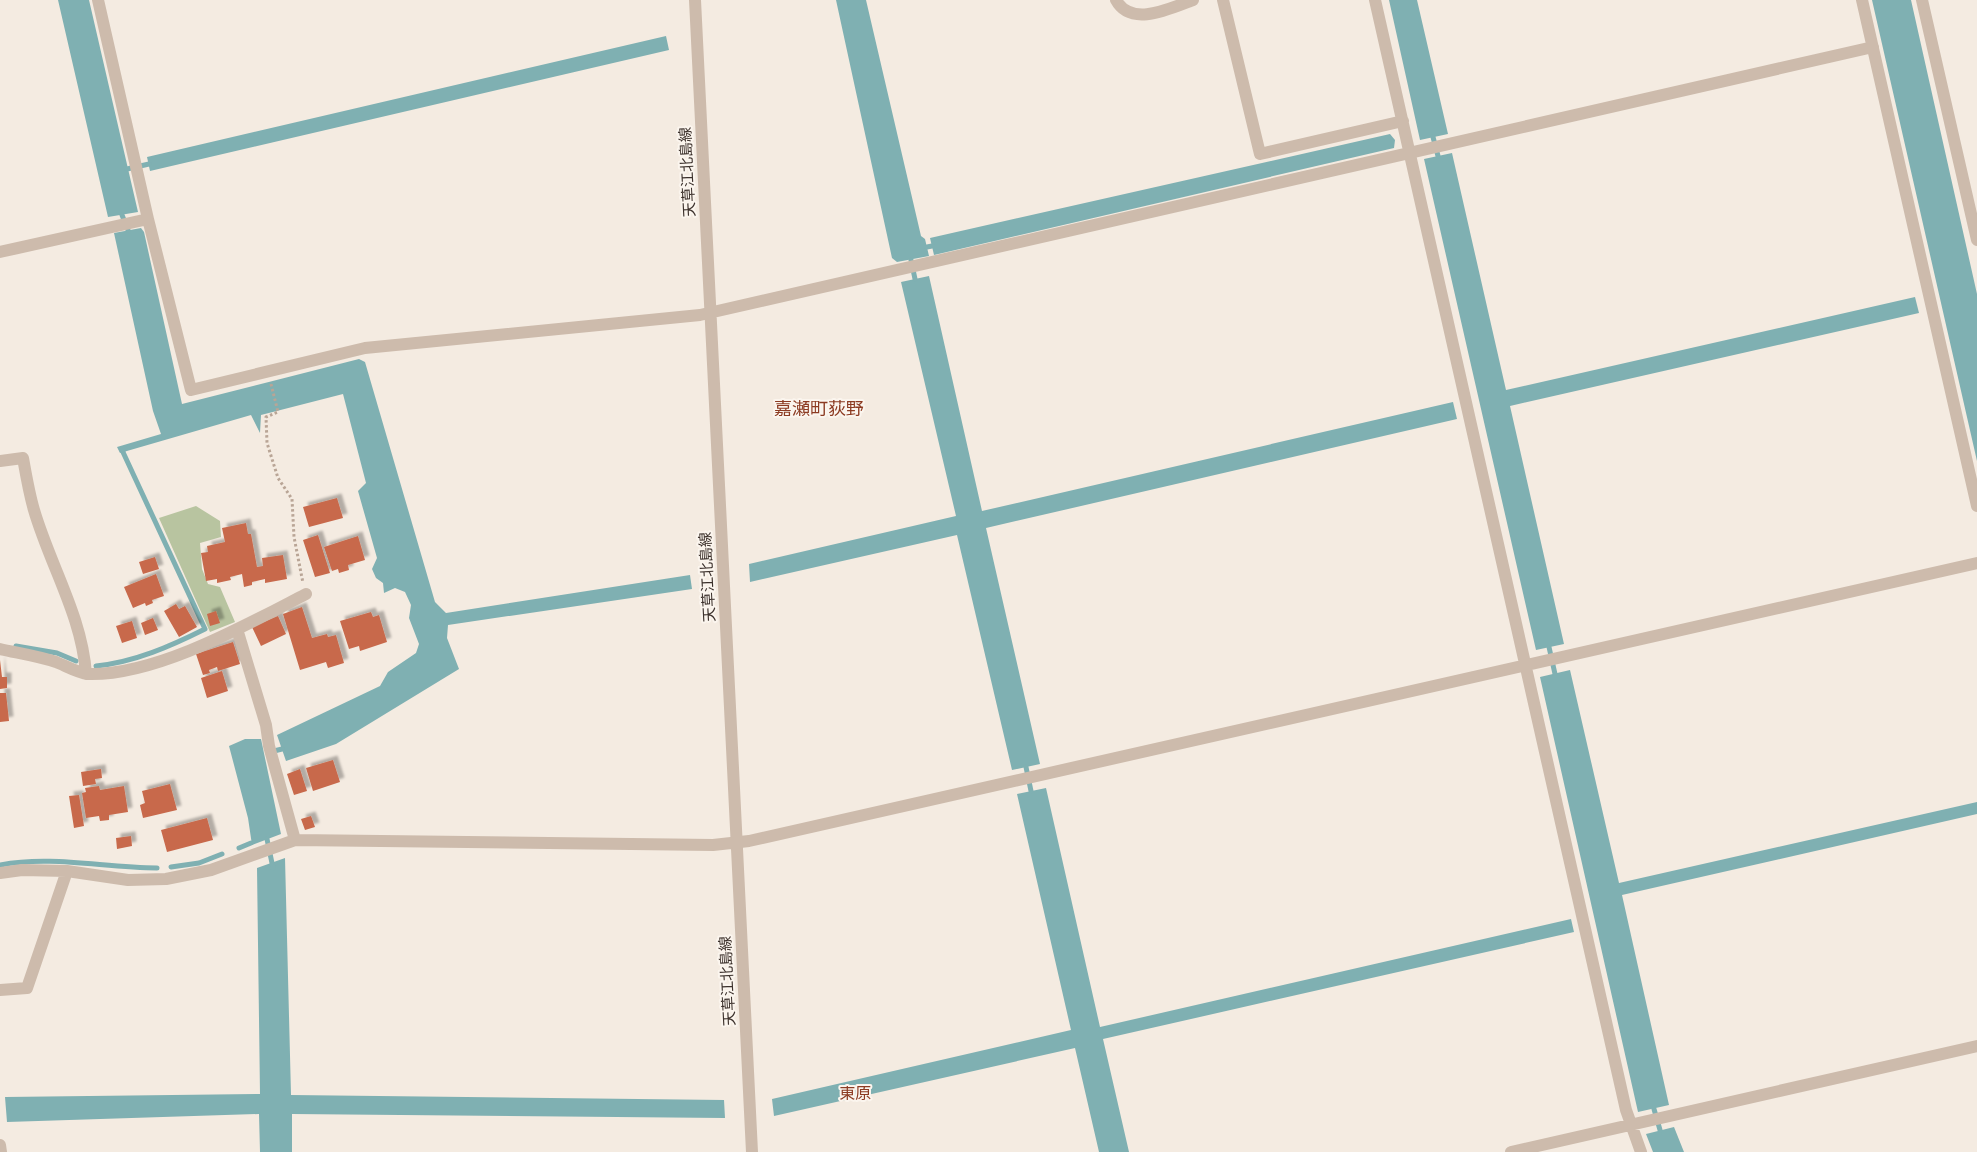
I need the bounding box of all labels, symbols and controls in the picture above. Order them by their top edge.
street label: 天草江北島線 [675,127,699,217]
district label: 嘉瀬町荻野 [774,397,864,420]
street label: 天草江北島線 [695,532,719,622]
street label: 天草江北島線 [715,936,739,1026]
district label: 東原 [839,1083,871,1103]

